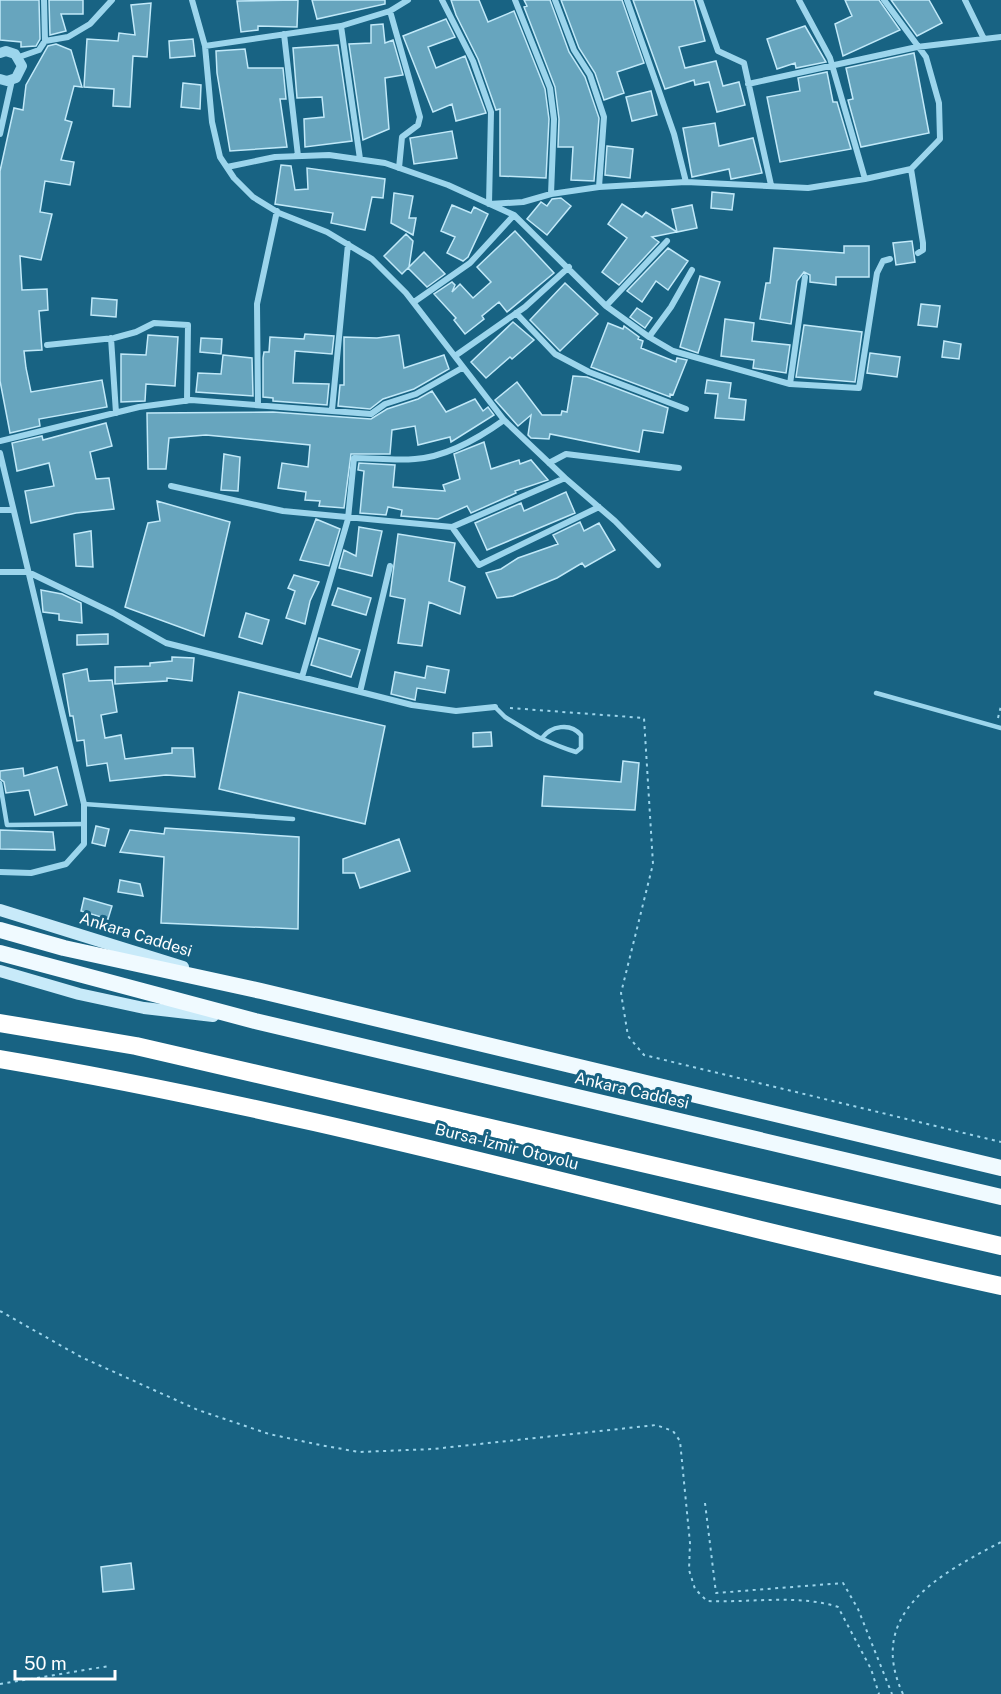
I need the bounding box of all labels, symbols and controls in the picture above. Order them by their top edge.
street label: Ankara Caddesi [77,908,194,961]
street label: Ankara Caddesi [573,1068,691,1113]
street label: Bursa-İzmir Otoyolu [433,1118,581,1174]
scale bar [15,1643,116,1681]
text: 50 m [24,1653,67,1674]

